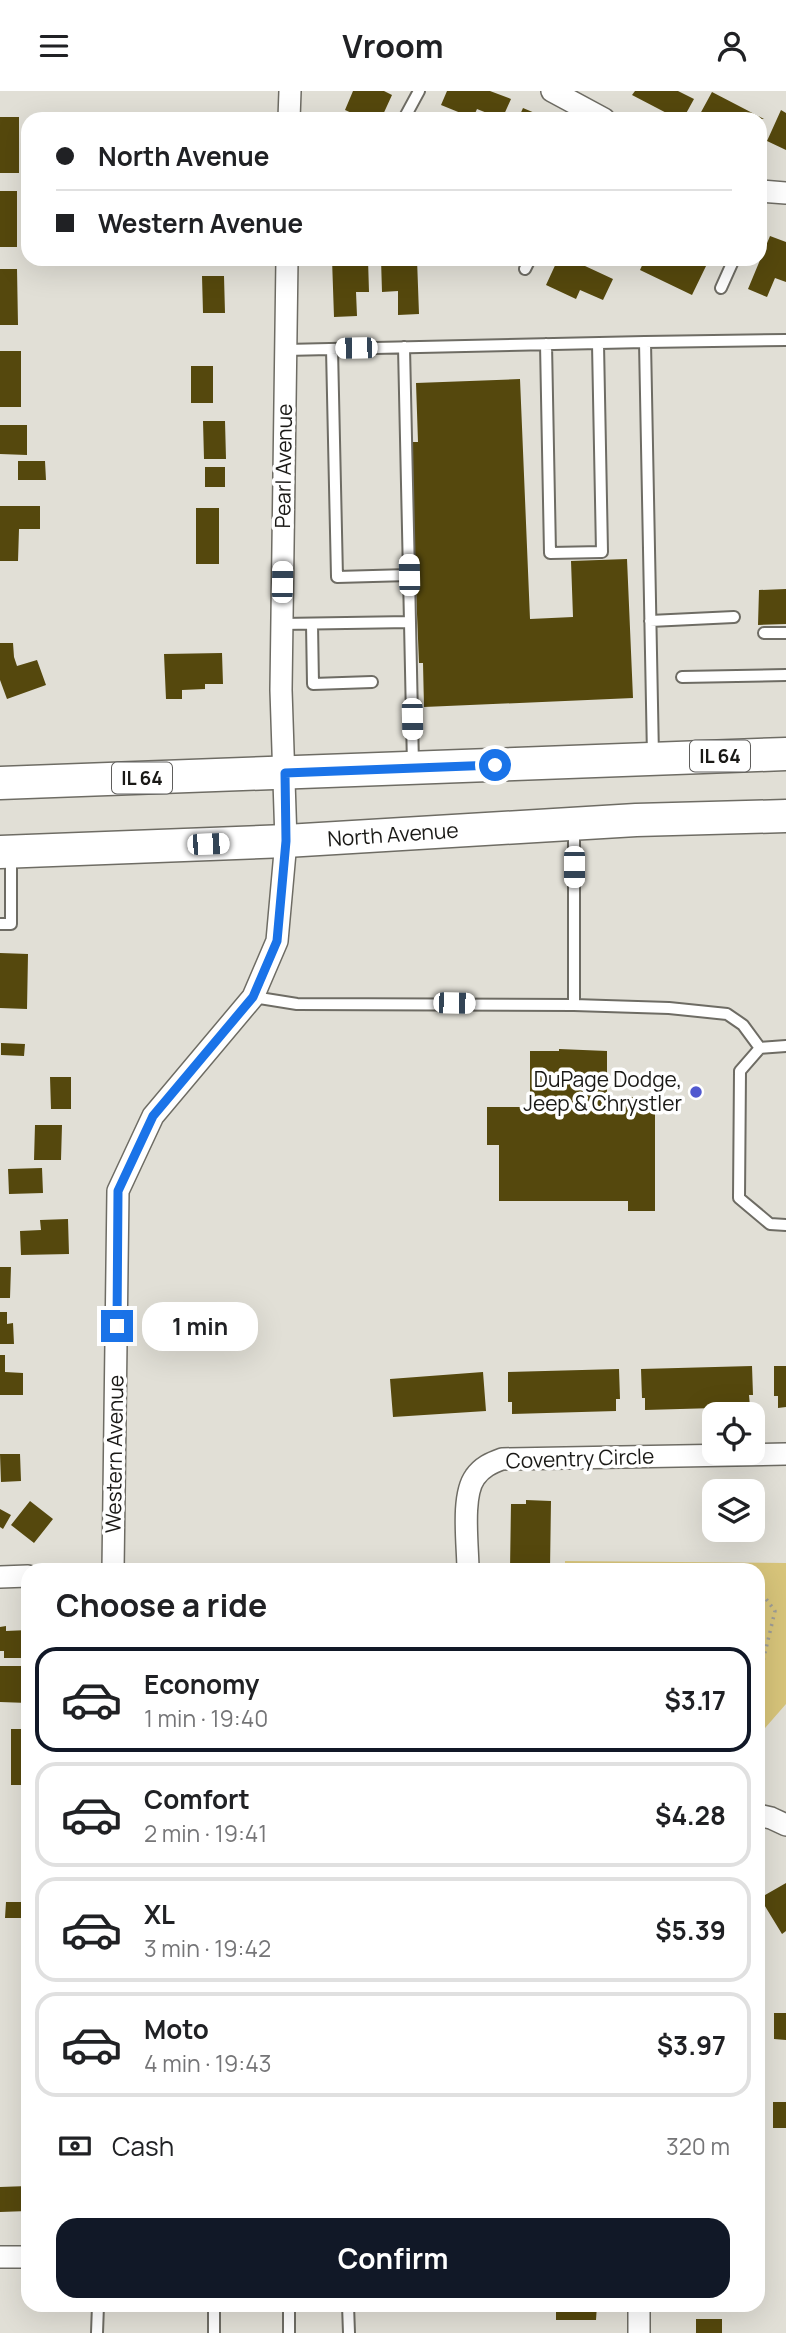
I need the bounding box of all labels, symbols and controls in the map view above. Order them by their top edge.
text: Vroom [342,24,444,68]
icon: menu [35,27,73,65]
icon: person [713,27,751,65]
text: North Avenue [98,138,270,174]
text: Western Avenue [98,205,303,241]
car [335,337,378,359]
street label: Pearl Avenue [268,403,298,529]
car [399,554,420,596]
car [272,561,293,603]
car [402,698,423,740]
road number: IL 64 [690,741,750,771]
route start [479,749,511,781]
road number: IL 64 [112,763,172,793]
street label: North Avenue [326,815,459,853]
car [187,833,230,855]
car [564,846,585,888]
car [433,992,476,1014]
place label: DuPage Dodge, Jeep & Chrystler [523,1065,682,1117]
marker: DuPage Dodge, Jeep & Chrystler [688,1084,704,1100]
callout: 1 min [142,1301,257,1351]
route end [101,1310,133,1342]
text: 1 min [172,1310,228,1342]
street label: Western Avenue [99,1375,129,1533]
map controls [702,1402,765,1542]
button: locate [702,1402,765,1465]
street label: Coventry Circle [505,1441,655,1475]
button: layers [702,1479,765,1542]
text: Choose a ride [56,1583,267,1627]
text: Economy [144,1666,259,1702]
icon: car [60,1668,123,1731]
text: $3.17 [665,1682,726,1718]
text: 1 min · 19:40 [144,1702,268,1734]
text: Comfort [144,1781,250,1817]
icon: car [60,1783,123,1846]
text: $4.28 [655,1797,726,1833]
text: 2 min · 19:41 [144,1817,267,1849]
text: XL [144,1896,175,1932]
icon: car [60,1898,123,1961]
text: $5.39 [655,1912,726,1948]
text: 3 min · 19:42 [144,1932,271,1964]
text: Moto [144,2011,209,2047]
icon: car [60,2013,123,2076]
text: $3.97 [657,2027,726,2063]
text: 4 min · 19:43 [144,2047,272,2079]
icon: cash [56,2127,94,2165]
text: Cash [112,2128,174,2164]
text: 320 m [666,2130,730,2162]
button: Confirm [56,2218,730,2298]

